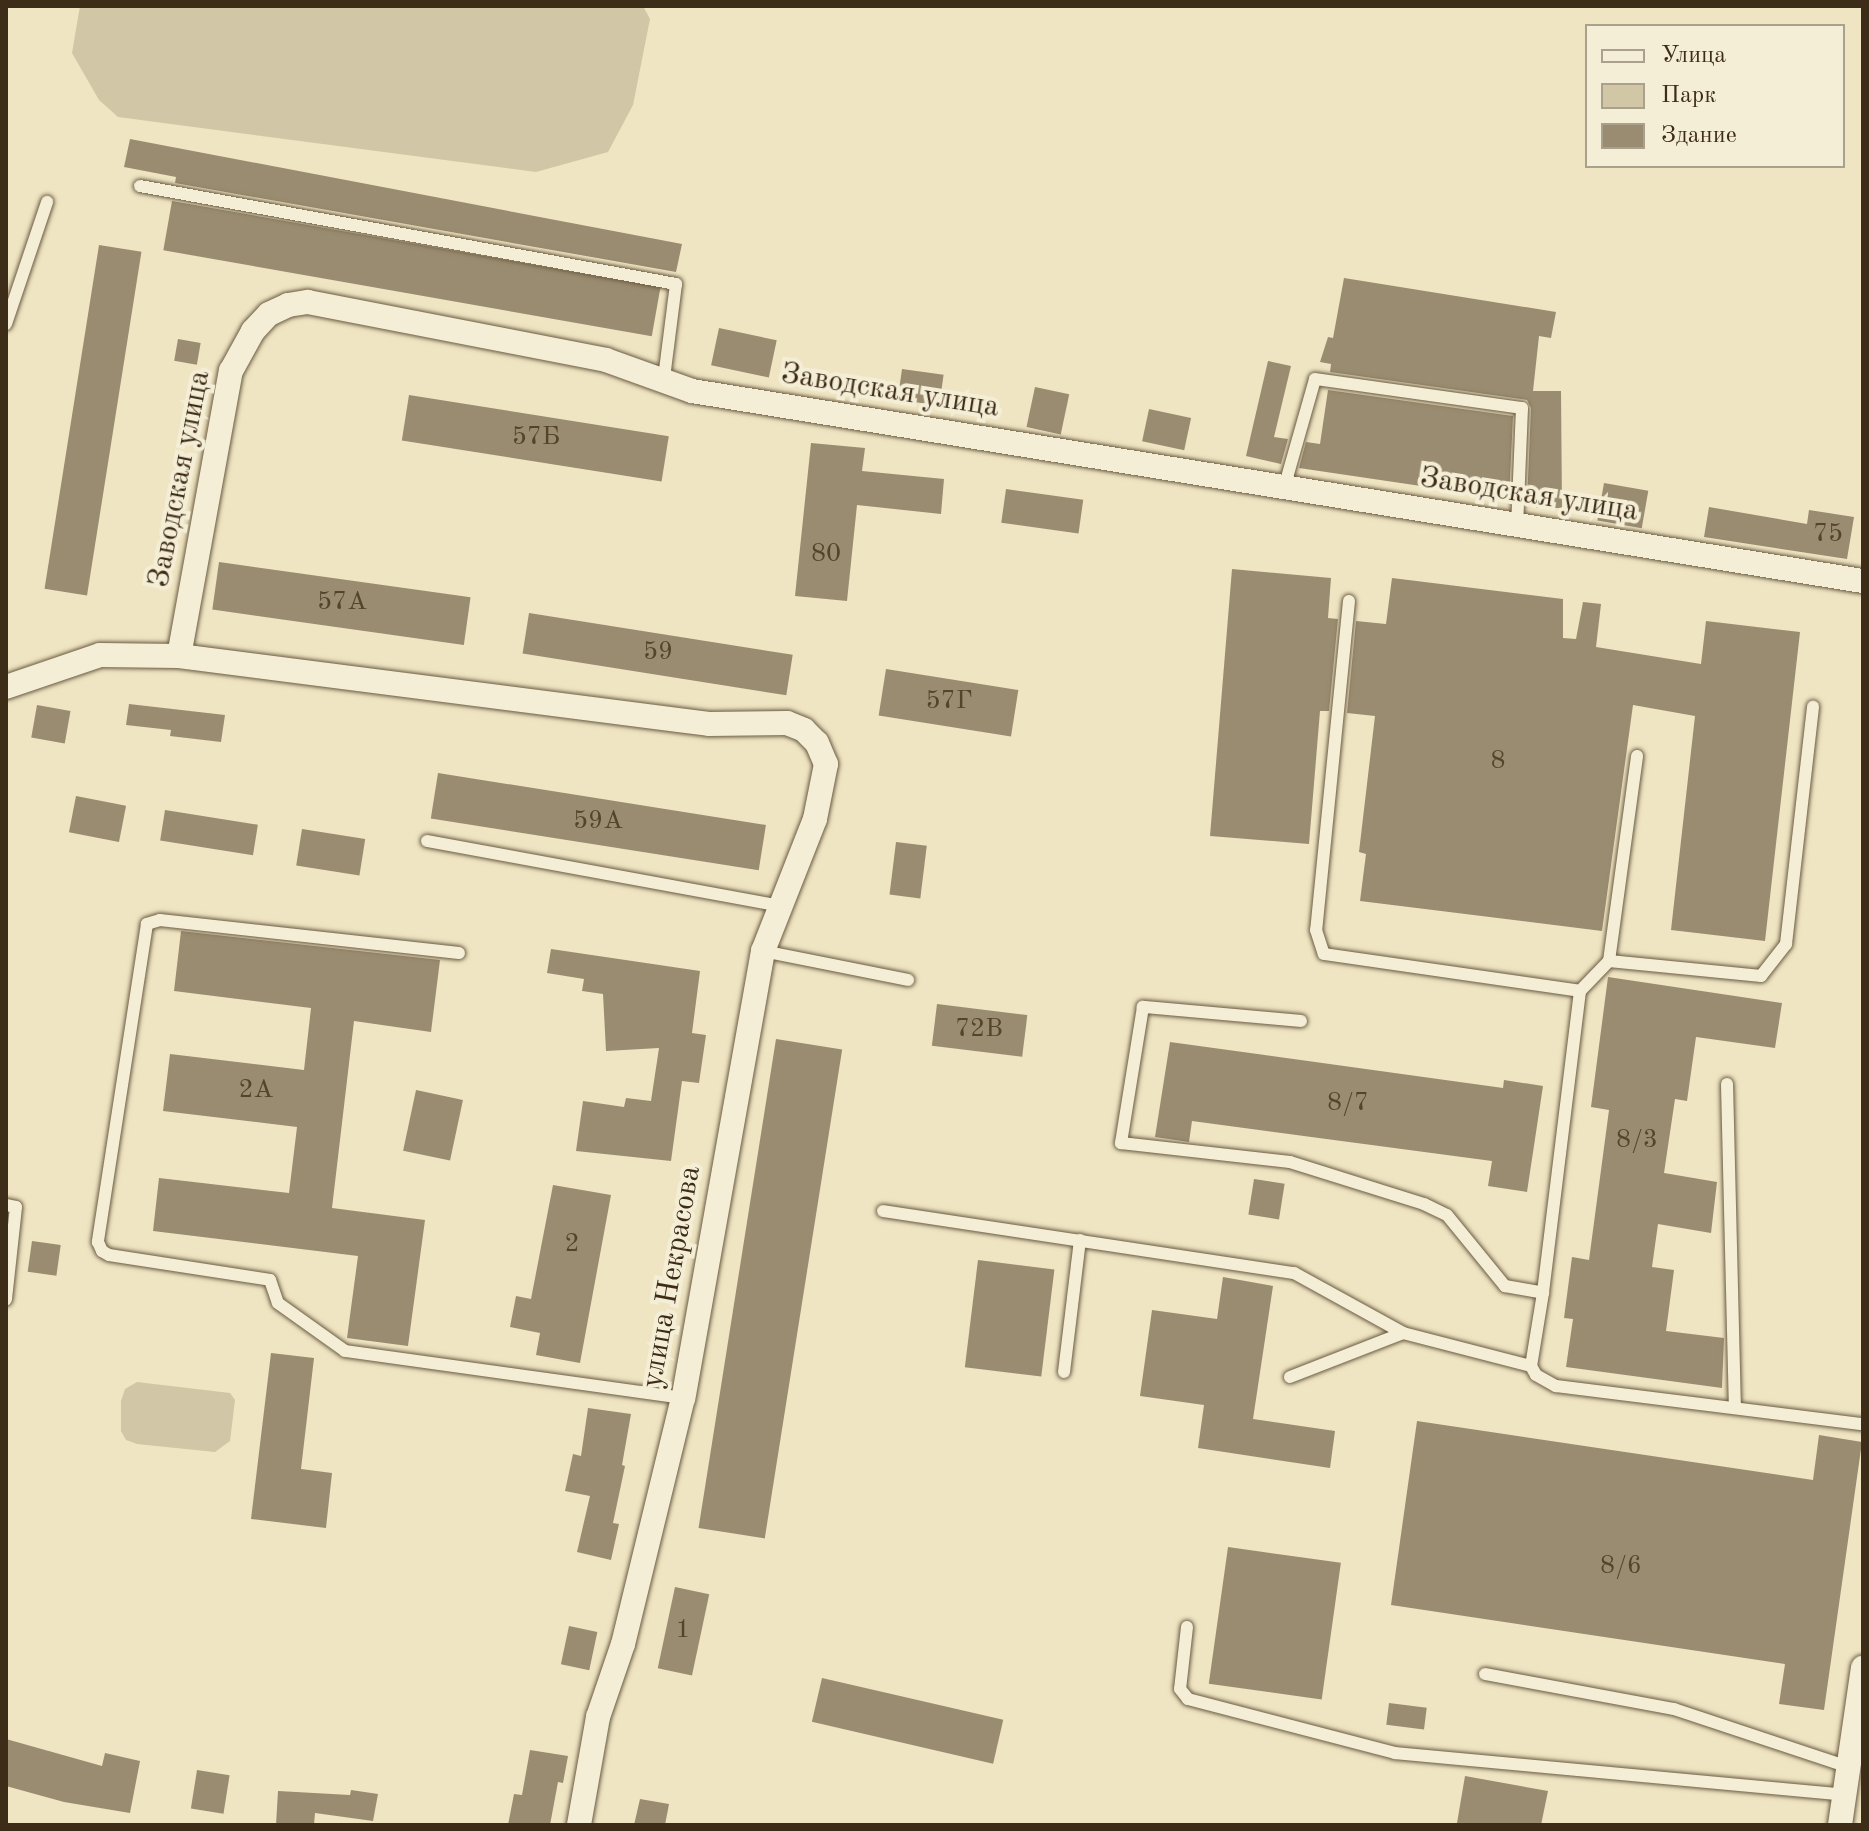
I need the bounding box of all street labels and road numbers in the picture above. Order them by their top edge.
street label: Заводская улица [778,356,1002,426]
street label: Заводская улица [141,367,219,591]
street label: Заводская улица [1417,460,1641,530]
street label: улица Некрасова [635,1163,709,1391]

